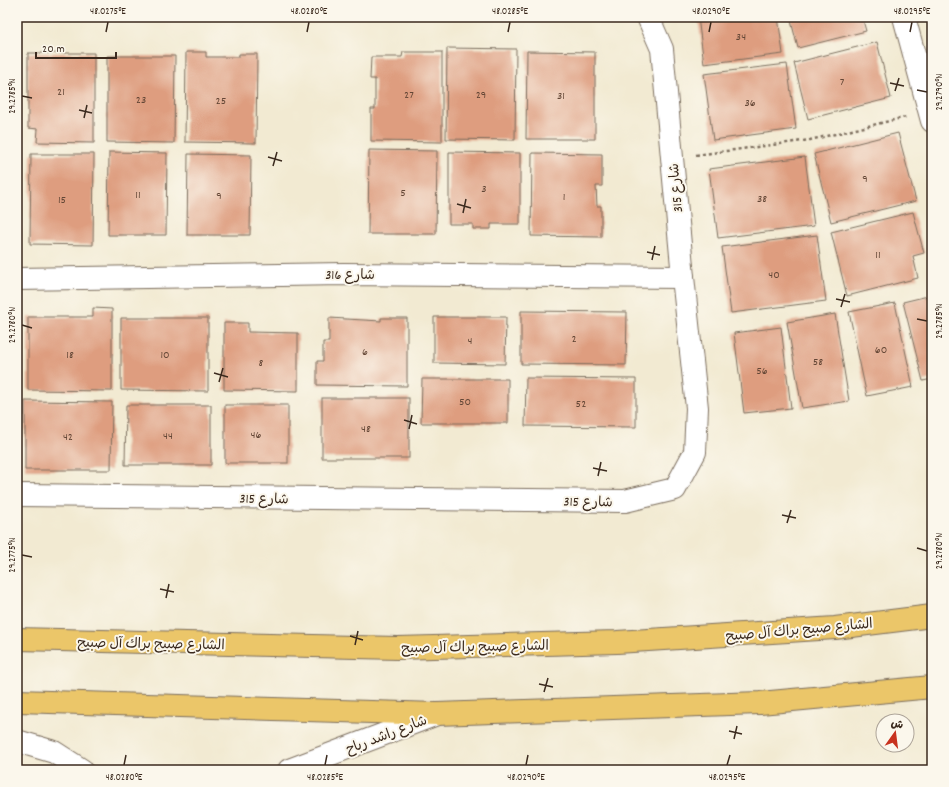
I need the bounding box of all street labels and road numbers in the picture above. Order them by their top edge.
street label: شارع 315 [665,162,689,213]
street label: شارع 316 [325,266,375,286]
street label: شارع 315 [239,490,289,510]
street label: شارع 315 [563,493,613,513]
street label: الشارع صبيح براك آل صبيح [725,615,874,647]
street label: الشارع صبيح براك آل صبيح [77,634,225,656]
street label: الشارع صبيح براك آل صبيح [401,637,549,659]
street label: شارع راشد رباح [343,711,430,761]

